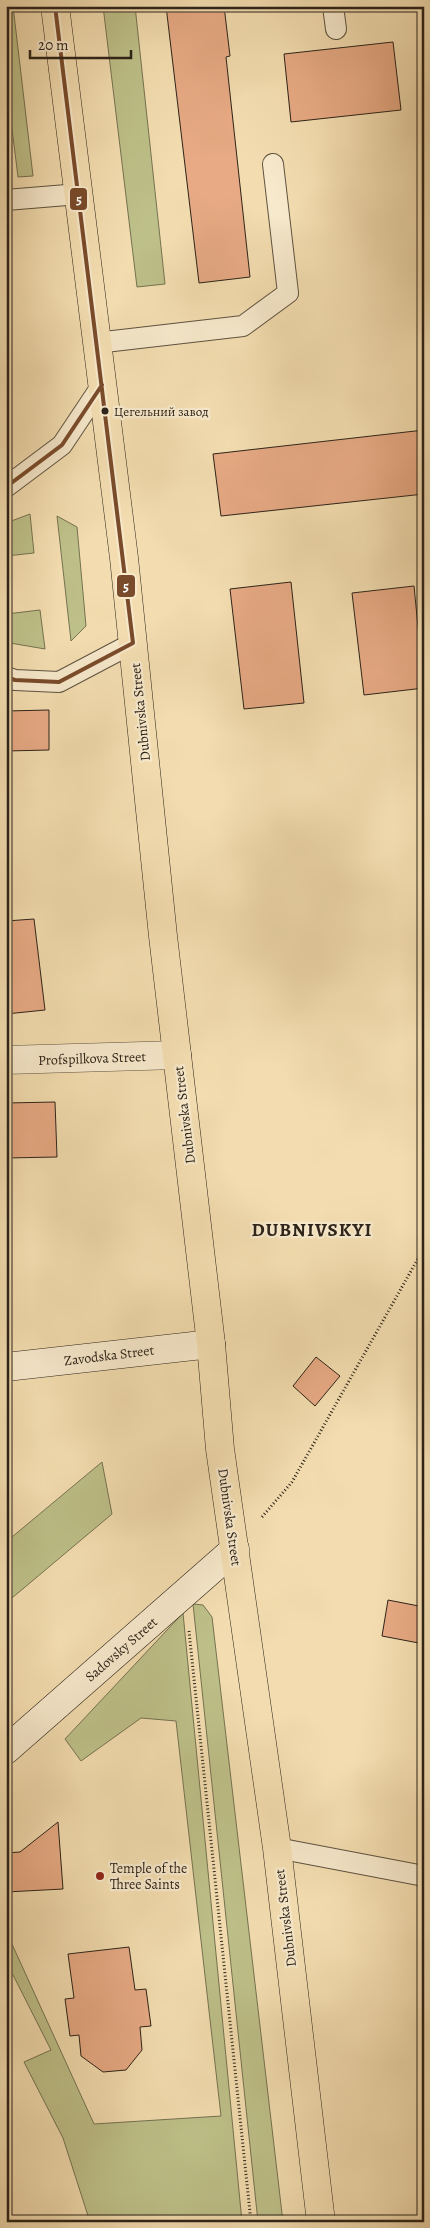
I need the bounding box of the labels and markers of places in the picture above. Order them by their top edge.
place label: Цегельний завод [114,403,209,420]
marker: Цегельний завод [100,406,110,416]
place label: Temple of the Three Saints [110,1859,187,1894]
marker: Temple of the Three Saints [94,1870,106,1882]

